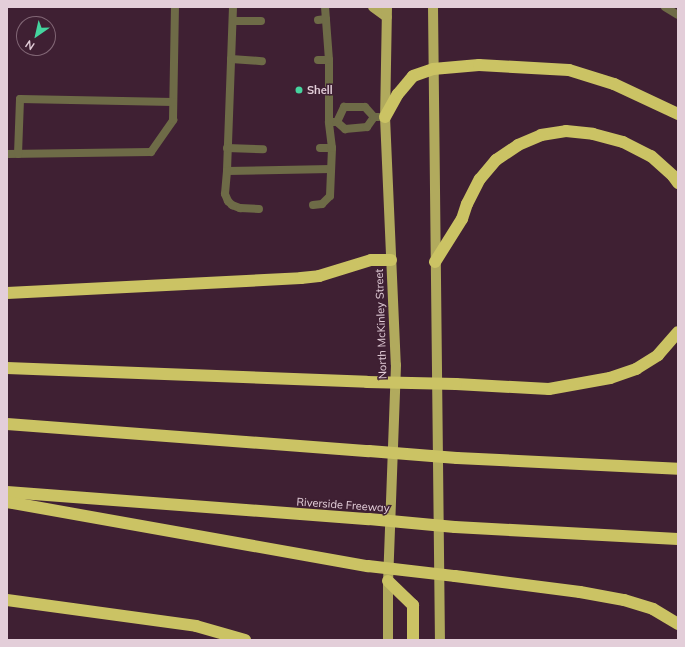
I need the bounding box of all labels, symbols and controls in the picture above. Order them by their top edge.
north arrow [16,16,56,56]
text: N [22,37,37,53]
place label: Shell [307,83,332,97]
marker: Shell [294,85,304,95]
street label: North McKinley Street [372,269,390,379]
street label: Riverside Freeway [296,495,390,515]

